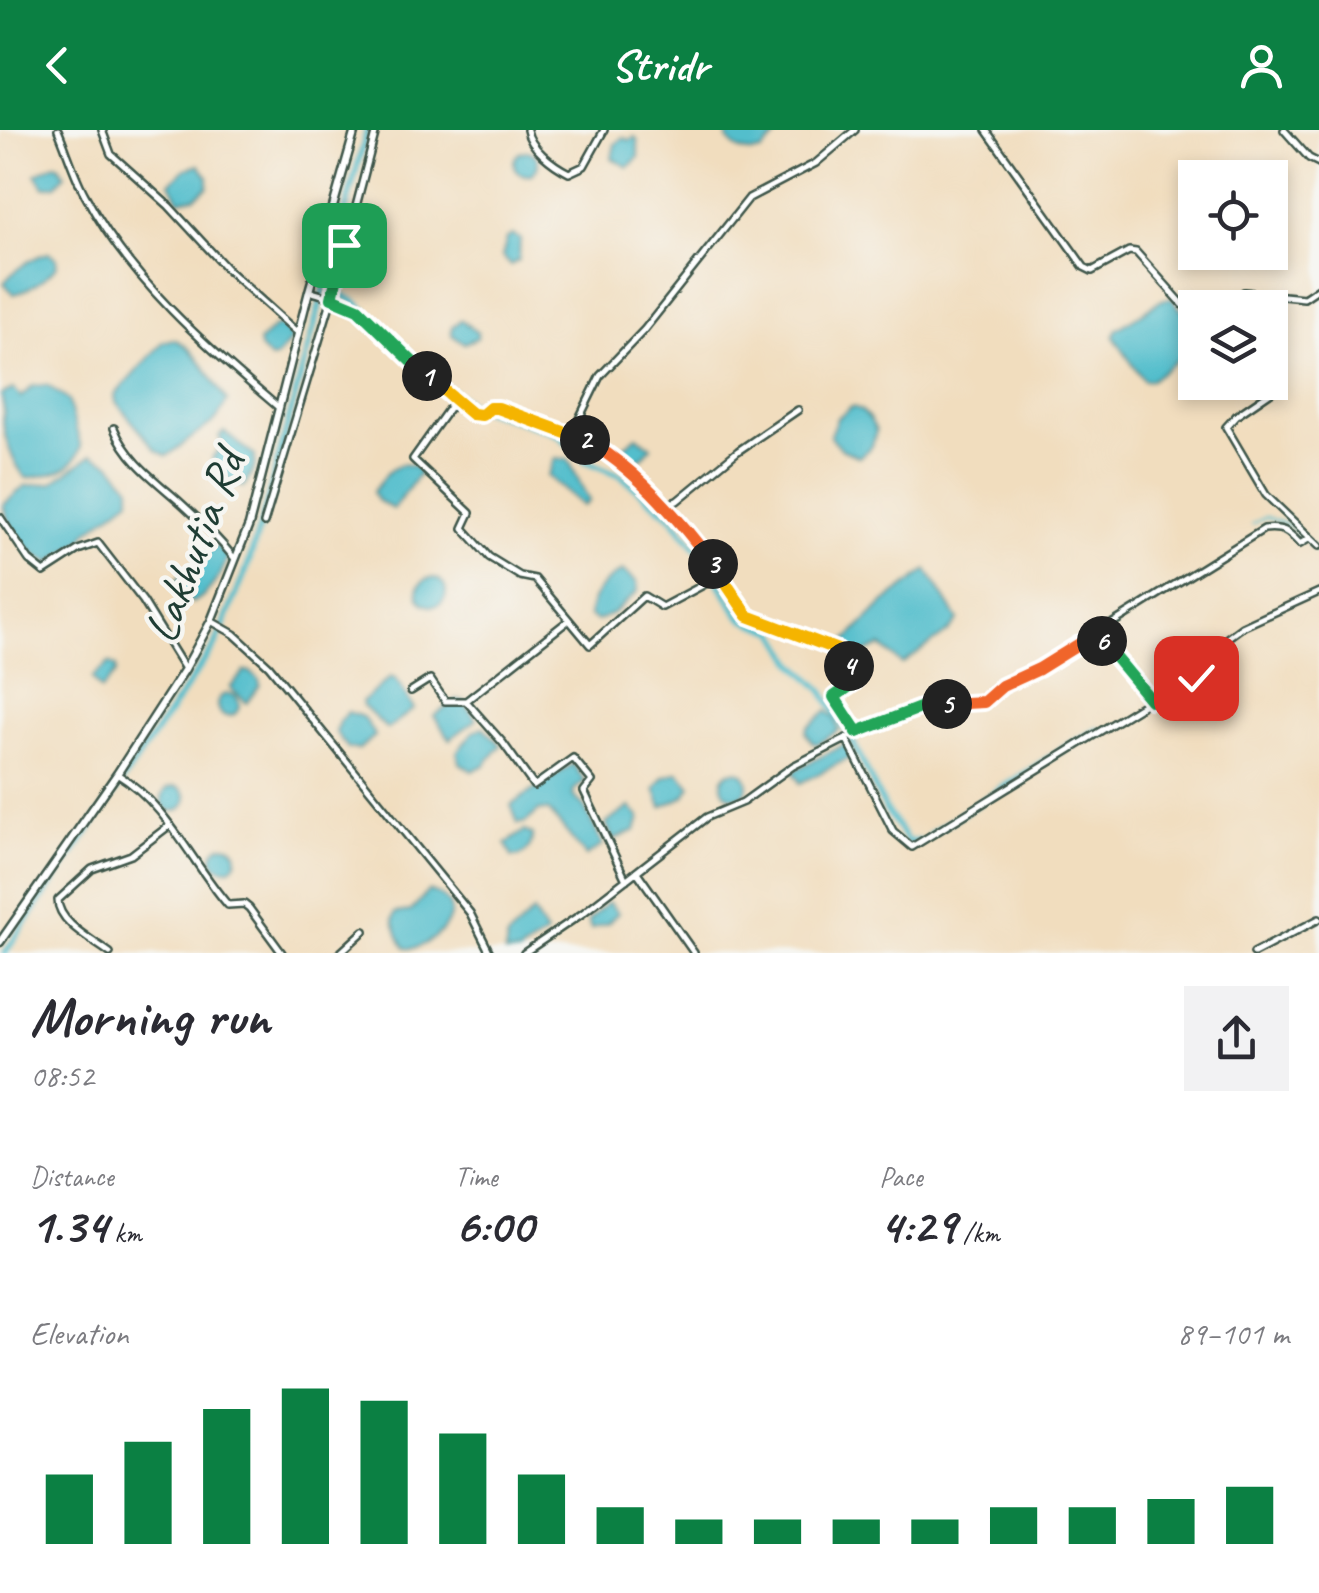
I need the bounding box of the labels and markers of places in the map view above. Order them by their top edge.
pin [302,203,387,288]
pin: 1 [402,351,452,401]
pin: 2 [560,415,610,465]
pin: 3 [688,539,738,589]
pin: 6 [1077,616,1127,666]
pin [1154,636,1239,721]
pin: 4 [824,641,874,691]
pin: 5 [922,679,972,729]

